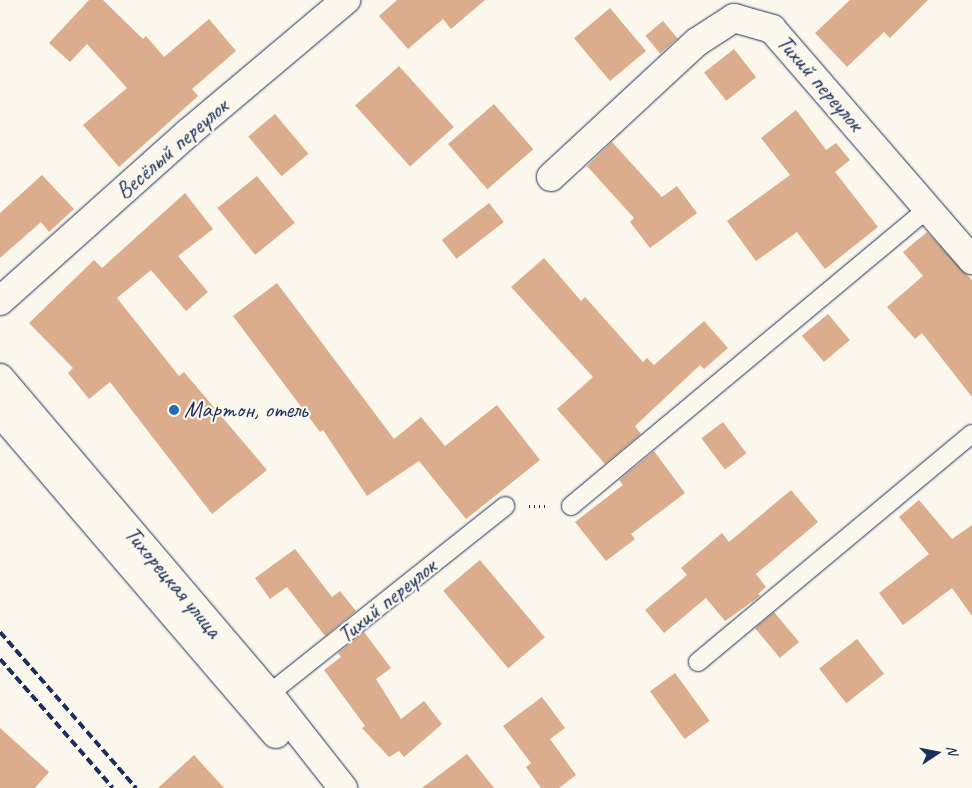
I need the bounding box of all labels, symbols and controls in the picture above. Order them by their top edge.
street label: Тихий переулок [770,29,870,137]
street label: Весёлый переулок [110,92,234,206]
place label: Мартон, отель [184,396,308,424]
marker: Мартон, отель [168,404,180,416]
street label: Тихорецкая улица [117,519,229,645]
street label: Тихий переулок [332,552,442,650]
north arrow [912,728,962,778]
text: N [943,744,961,756]

